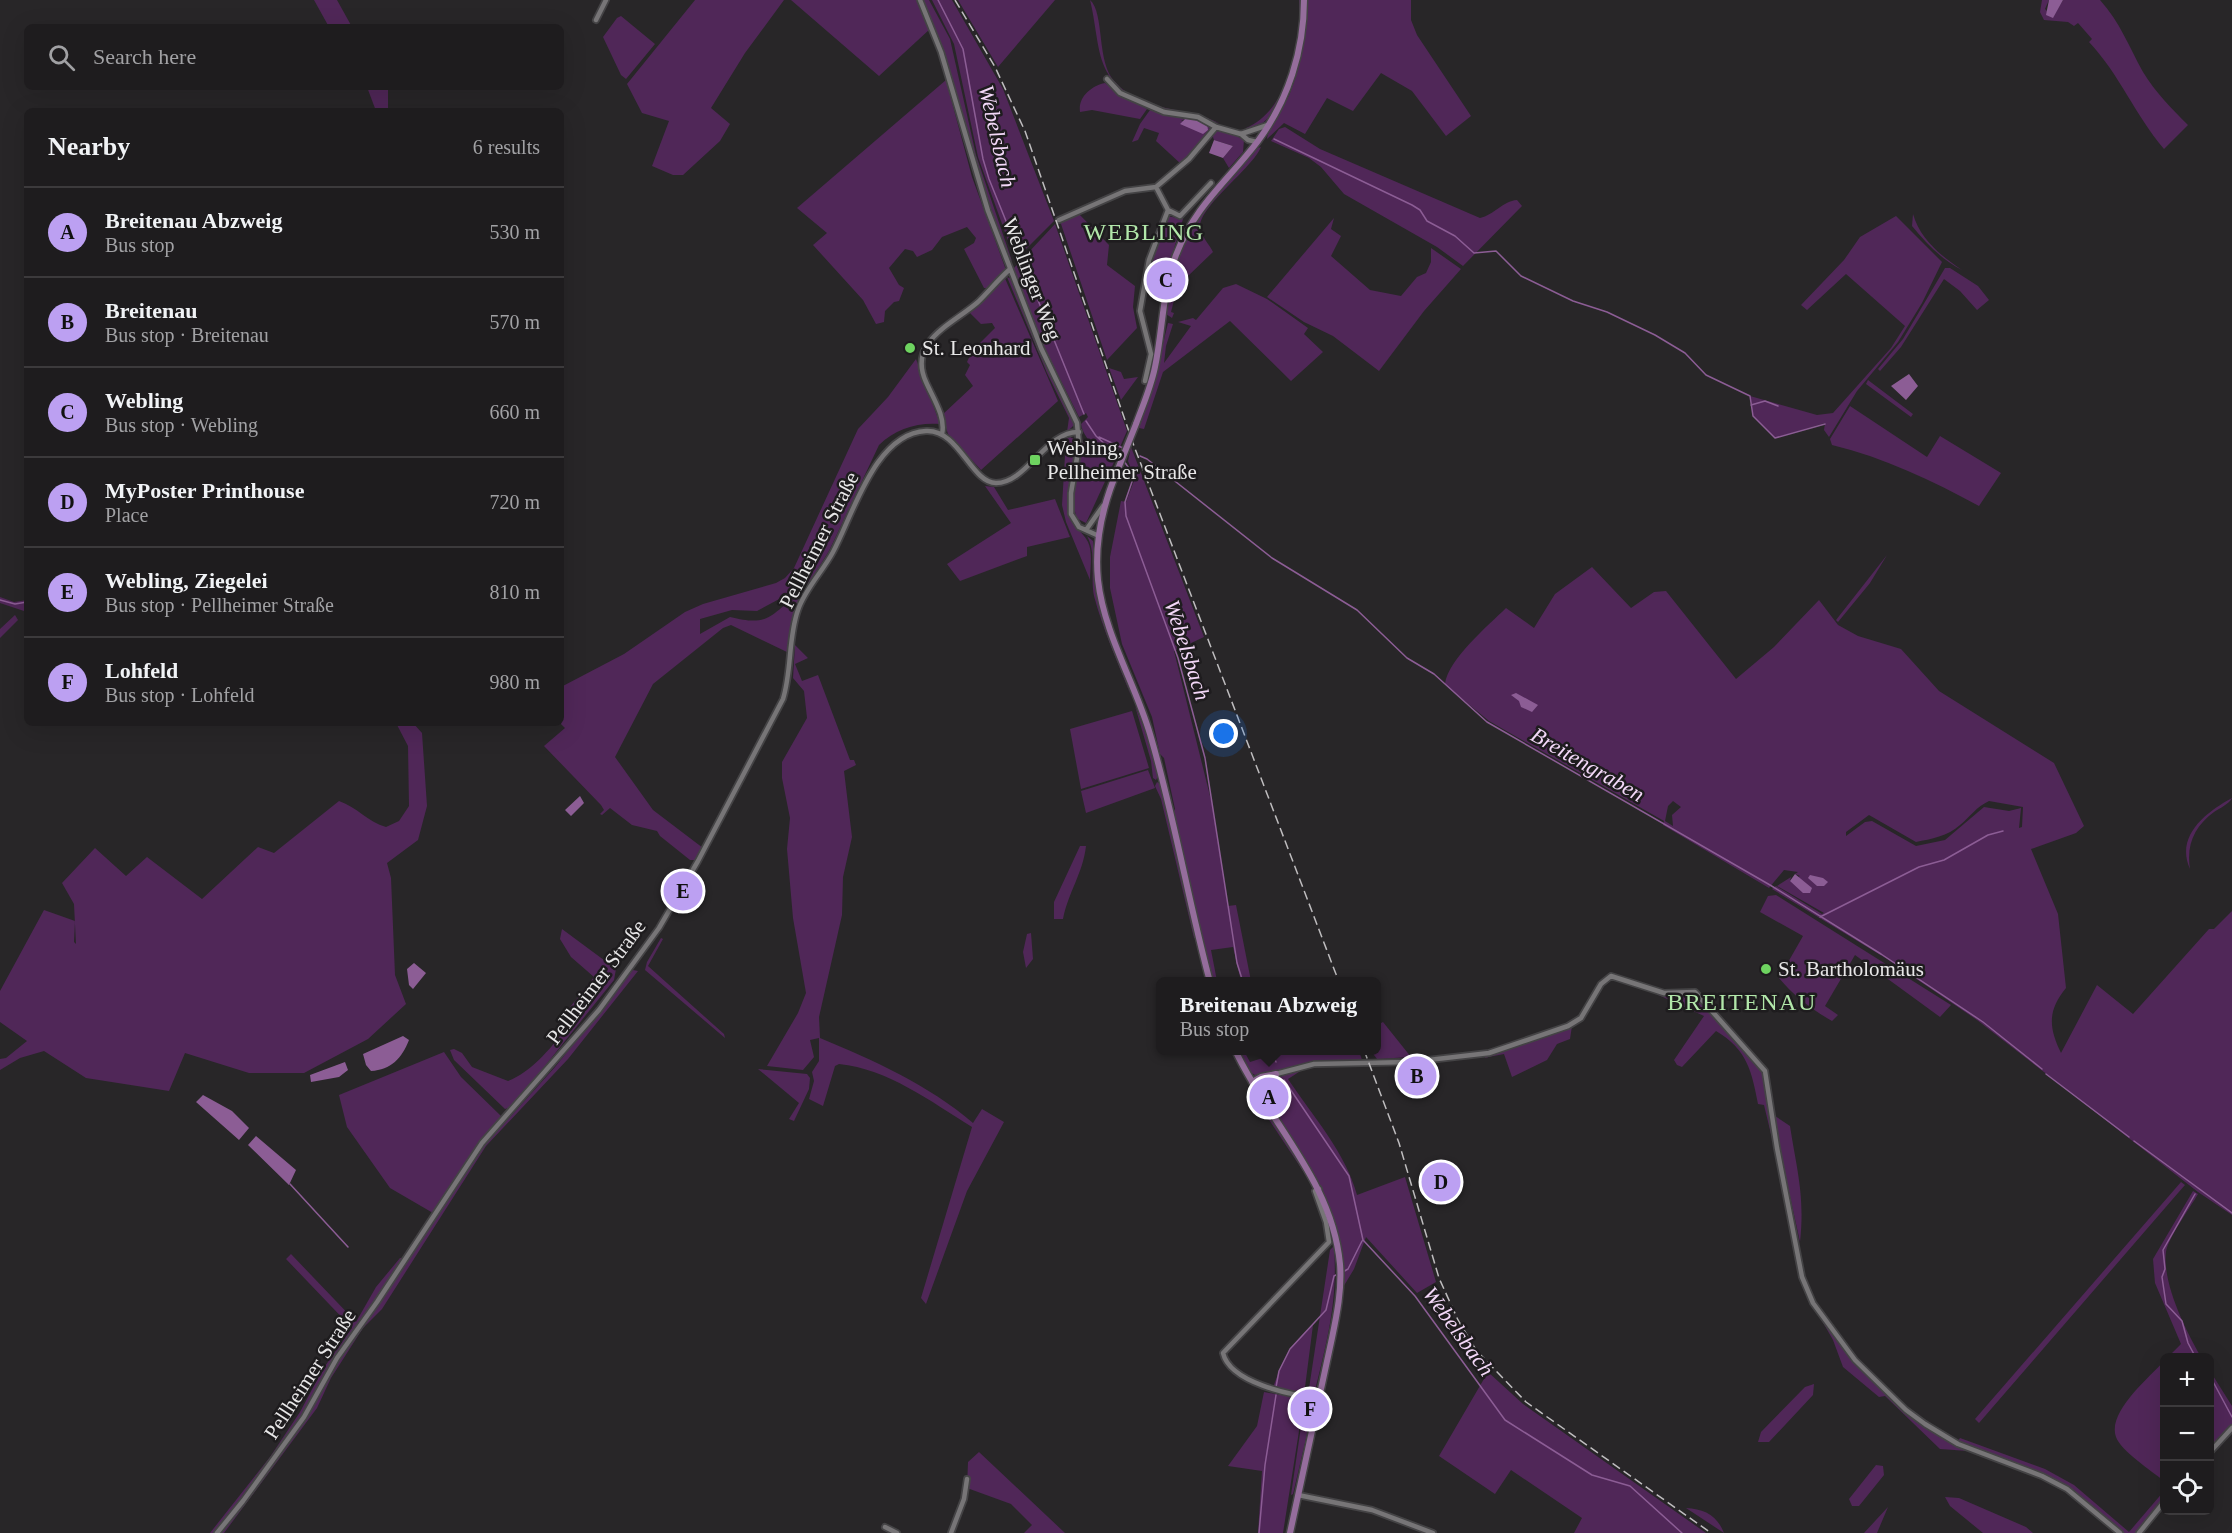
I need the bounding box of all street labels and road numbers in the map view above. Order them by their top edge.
street label: Weblinger Weg [998,214,1067,344]
street label: Pellheimer Straße [774,468,864,612]
street label: Pellheimer Straße [541,915,651,1049]
street label: Pellheimer Straße [259,1305,361,1443]

